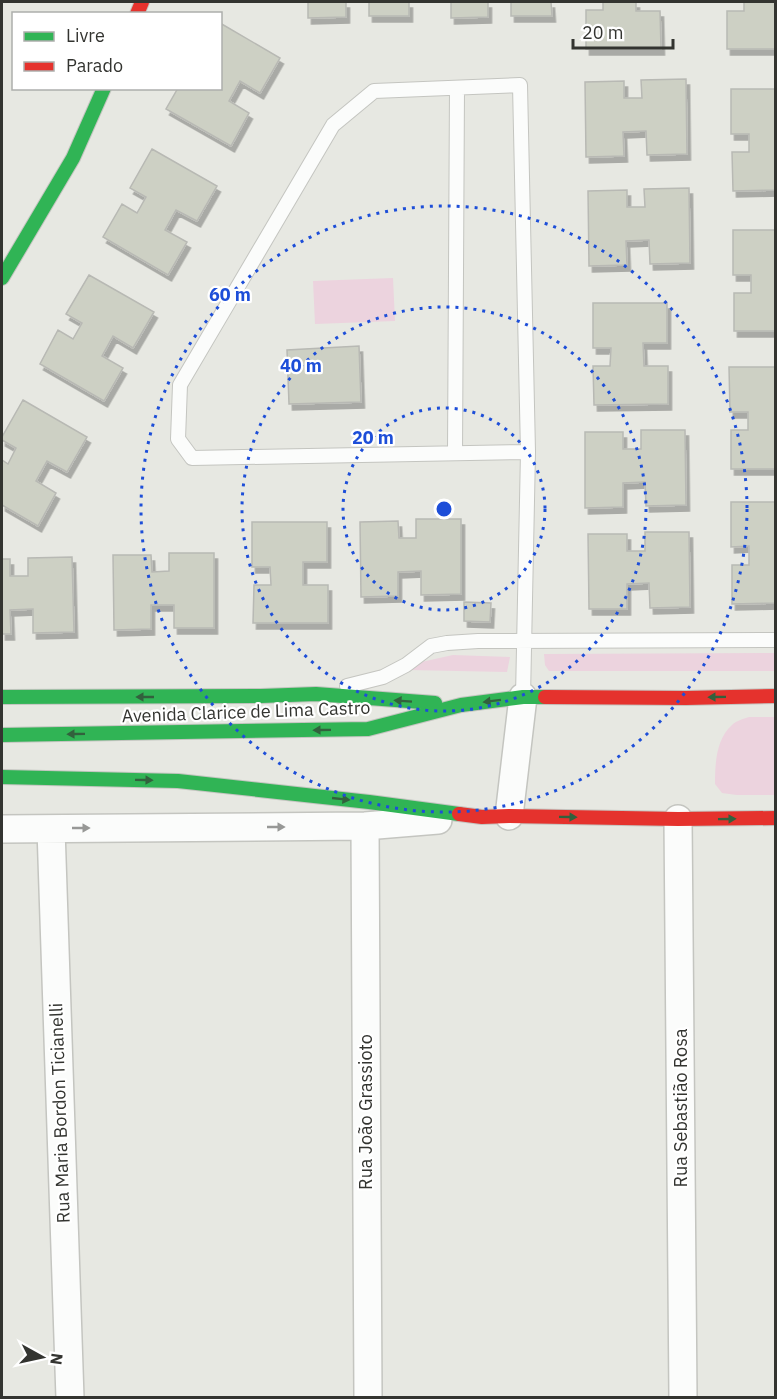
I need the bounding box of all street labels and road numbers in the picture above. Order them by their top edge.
street label: Avenida Clarice de Lima Castro [121,696,371,727]
street label: Rua Maria Bordon Ticianelli [44,1002,75,1224]
street label: Rua Sebastião Rosa [669,1028,692,1188]
street label: Rua João Grassioto [354,1034,377,1190]

